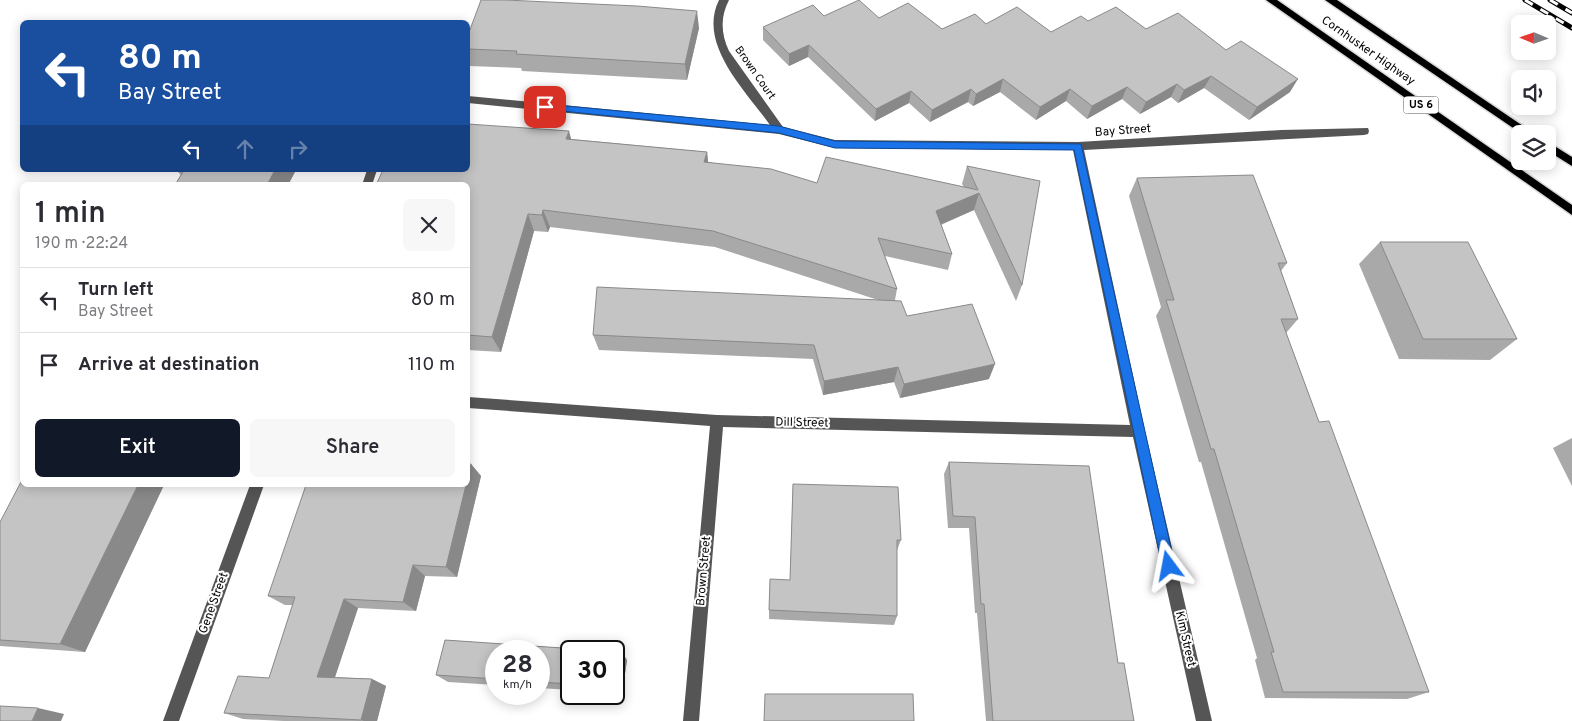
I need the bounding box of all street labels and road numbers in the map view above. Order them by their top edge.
street label: Cornhusker Highway [1318,13,1418,89]
street label: Brown Court [731,44,779,102]
road number: US 6 [1404,96,1438,114]
street label: Bay Street [1094,121,1152,141]
street label: Dill Street [775,415,829,431]
street label: Brown Street [693,535,715,607]
street label: Gene Street [196,570,232,636]
street label: Kim Street [1171,609,1199,669]

